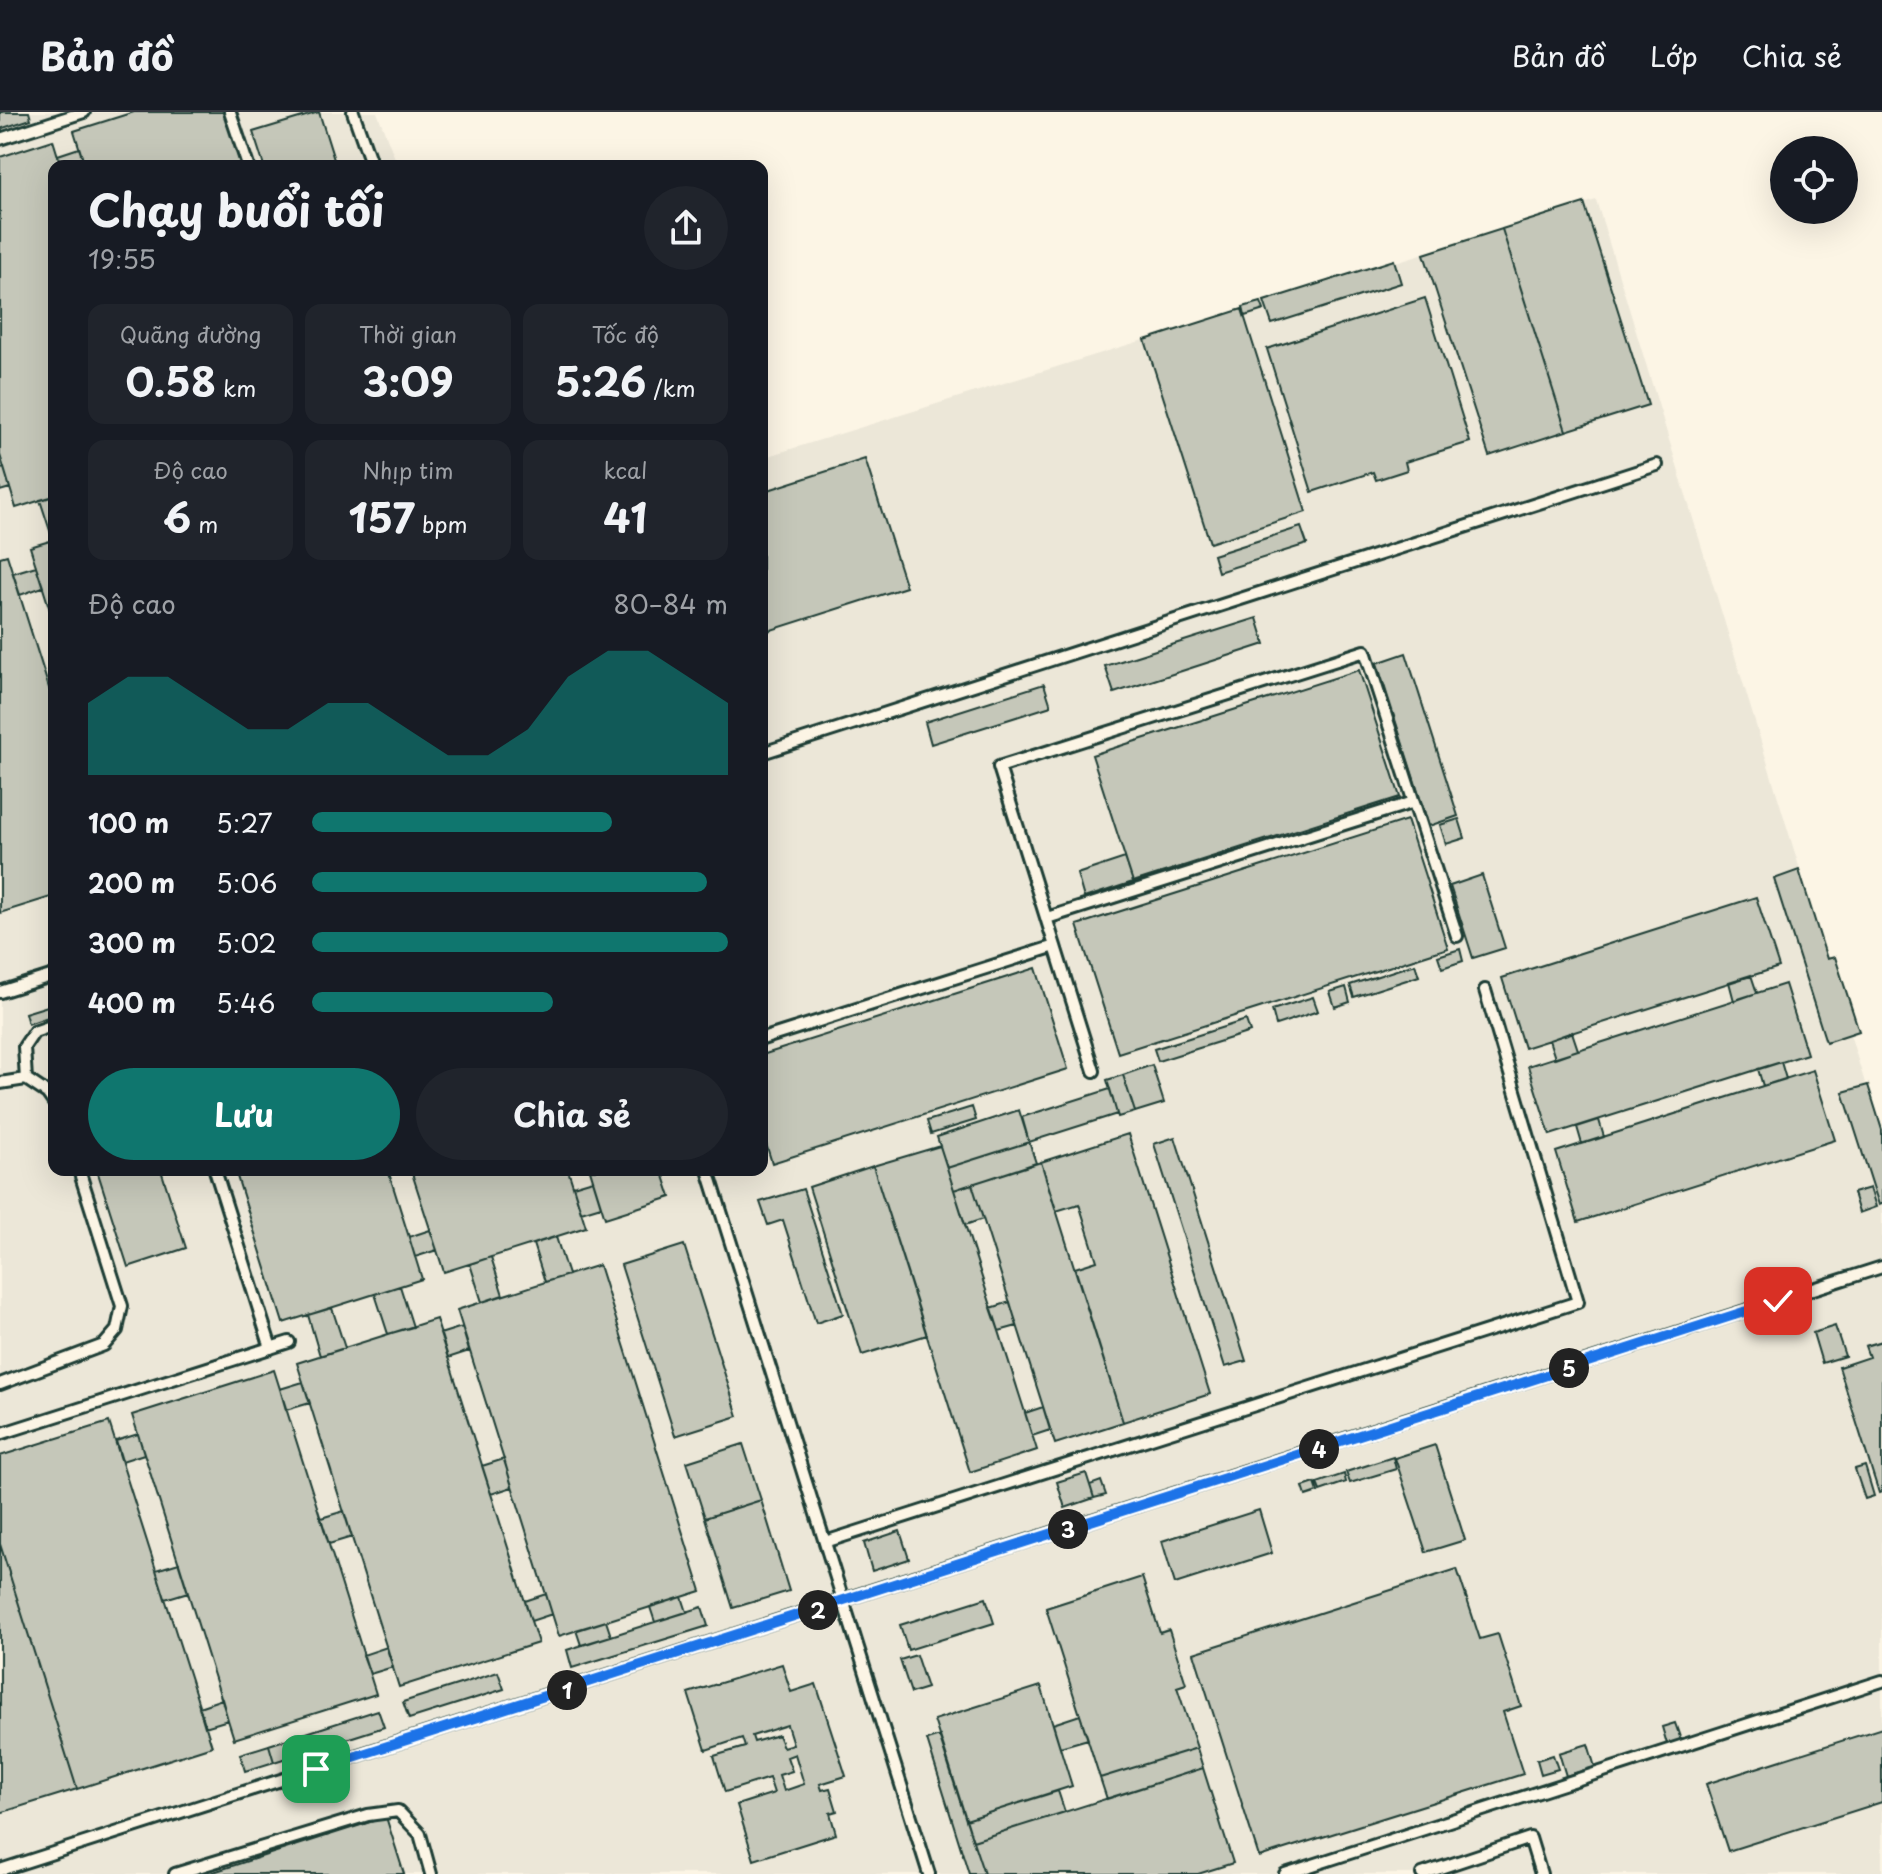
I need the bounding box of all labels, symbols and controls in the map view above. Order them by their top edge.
text: Bản đồ [40,27,173,84]
text: Bản đồ [1512,34,1606,77]
text: Lớp [1650,34,1698,77]
text: Chia sẻ [1742,34,1842,77]
map controls [1770,136,1858,224]
button: locate [1770,136,1858,224]
text: Chạy buổi tối [88,176,385,242]
button: share [644,186,728,270]
text: 19:55 [88,239,156,278]
text: Quãng đường [120,317,262,350]
text: Thời gian [359,317,457,350]
text: Tốc độ [592,317,659,350]
text: 0.58 [125,350,216,411]
text: 3:09 [362,350,454,411]
text: 5:26 [555,350,646,411]
text: km [216,371,256,404]
text: /km [646,371,696,404]
text: Độ cao [154,453,228,486]
text: Nhịp tim [363,453,453,486]
text: kcal [603,453,647,486]
text: 6 [163,486,191,547]
text: 157 [348,486,415,547]
text: 41 [603,486,648,547]
text: m [191,507,218,540]
text: bpm [415,507,468,540]
text: Độ cao [88,584,176,623]
text: 80–84 m [614,584,728,623]
text: 100 m [88,803,169,842]
text: 5:27 [216,803,273,842]
text: 200 m [88,863,175,902]
text: 5:06 [216,863,277,902]
text: 300 m [88,923,176,962]
text: 5:02 [216,923,277,962]
text: 400 m [88,983,176,1022]
text: 5:46 [216,983,276,1022]
button: Lưu [88,1068,400,1160]
button: Chia sẻ [416,1068,728,1160]
pin [1744,1267,1812,1335]
icon: check [1756,1279,1800,1323]
pin: 5 [1549,1348,1589,1388]
text: 5 [1562,1351,1576,1384]
pin: 4 [1299,1429,1339,1469]
text: 4 [1312,1432,1326,1465]
pin: 3 [1048,1509,1088,1549]
text: 3 [1061,1512,1075,1545]
pin: 2 [798,1590,838,1630]
text: 2 [810,1593,826,1626]
pin: 1 [547,1670,587,1710]
text: 1 [562,1673,572,1706]
pin [282,1735,350,1803]
icon: arrive [294,1747,338,1791]

